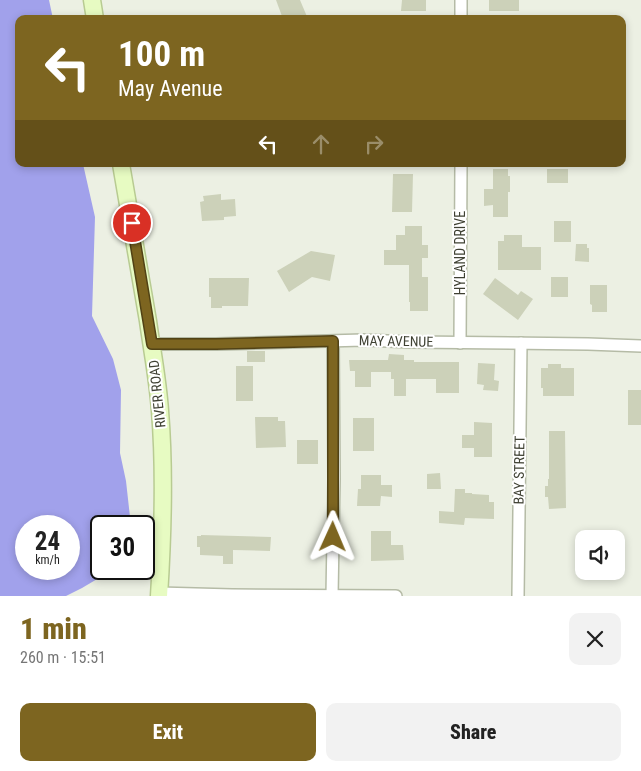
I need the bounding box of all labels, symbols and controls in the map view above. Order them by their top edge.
text: 100 m [118,34,205,75]
icon: left [35,35,100,100]
text: May Avenue [118,76,223,101]
icon: left [254,130,282,158]
icon: ahead [307,130,335,158]
icon: right [360,130,388,158]
pin [111,202,153,244]
icon: arrive [118,209,146,237]
street label: HYLAND DRIVE [452,211,468,295]
street label: MAY AVENUE [359,332,433,350]
street label: RIVER ROAD [145,359,169,429]
street label: BAY STREET [510,435,528,505]
position arrow [306,510,358,562]
speed limit sign: 30 [90,515,155,580]
text: 24 [35,527,60,556]
map controls [575,530,625,580]
button: sound [575,530,625,580]
text: km/h [35,553,60,567]
text: 1 min [20,611,87,646]
button: close [569,613,621,665]
text: 260 m · 15:51 [20,648,106,667]
button: Exit [20,703,316,761]
button: Share [326,703,621,761]

